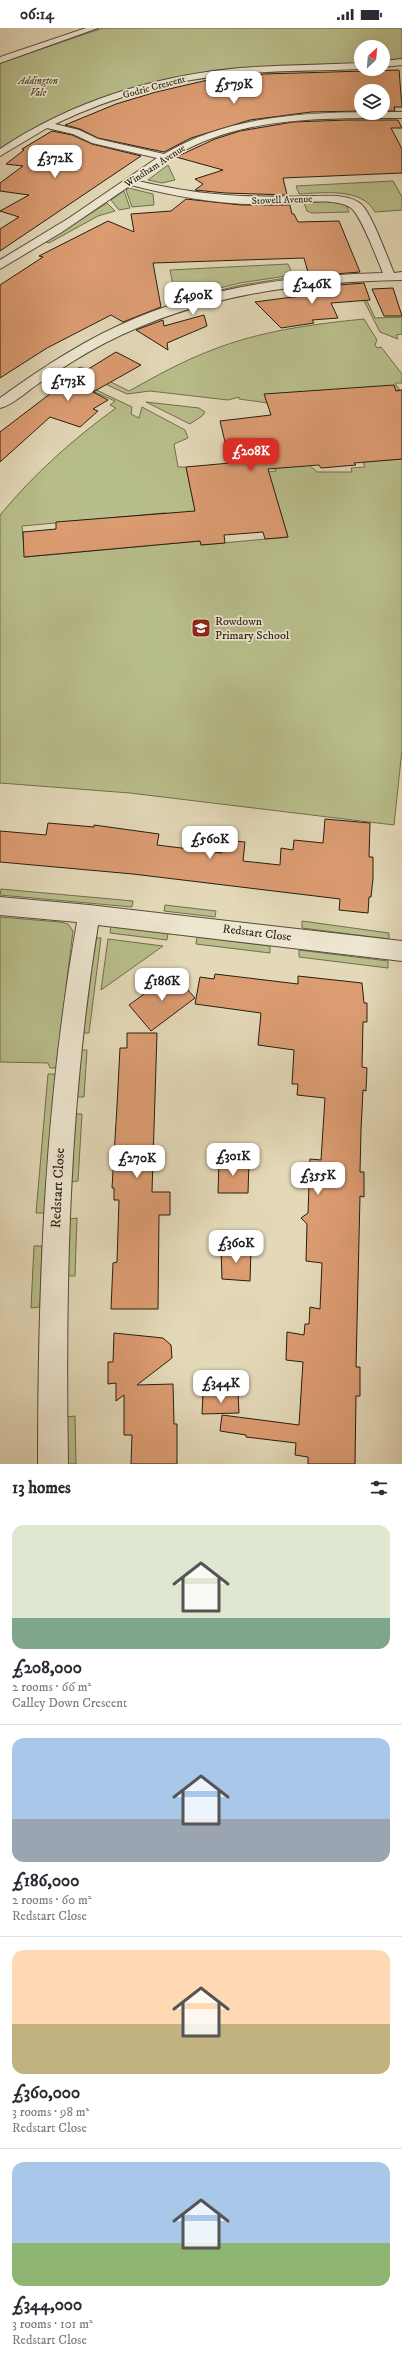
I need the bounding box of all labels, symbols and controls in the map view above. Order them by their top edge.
text: 06:14 [20,5,54,24]
north arrow [354,40,390,76]
map controls [354,40,390,120]
pin: £579K [206,71,262,105]
street label: Godric Crescent [121,73,187,101]
park label: Addington Vale [17,75,58,99]
text: £579K [215,76,253,92]
button: layers [354,84,390,120]
street label: Windham Avenue [122,142,188,191]
pin: £372K [27,145,83,179]
text: £372K [37,150,73,166]
street label: Stowell Avenue [251,193,313,207]
pin: £246K [284,271,340,305]
text: £246K [293,276,331,292]
pin: £490K [165,282,221,316]
text: £490K [173,287,213,303]
pin: £173K [40,368,96,402]
text: £173K [51,373,85,389]
pin: £208K [223,438,279,472]
text: £208K [232,443,270,459]
place label: Rowdown Primary School [215,614,290,643]
school or university icon: Rowdown Primary School [190,617,212,639]
pin: £560K [182,826,238,860]
text: £560K [191,831,229,847]
street label: Redstart Close [222,921,292,945]
pin: £186K [134,968,190,1002]
text: £186K [144,973,180,989]
pin: £301K [205,1143,261,1177]
pin: £270K [109,1145,165,1179]
street label: Redstart Close [47,1147,69,1229]
text: £301K [216,1148,250,1164]
text: £270K [118,1150,156,1166]
pin: £355K [290,1162,346,1196]
text: £355K [300,1167,336,1183]
pin: £360K [208,1230,264,1264]
text: £360K [218,1235,254,1251]
pin: £344K [193,1370,249,1404]
text: £344K [202,1375,240,1391]
text: 13 homes [12,1477,71,1499]
icon: filters [368,1477,390,1499]
icon: home [165,1551,237,1623]
text: £208,000 [12,1657,82,1679]
text: 2 rooms · 66 m² [12,1679,91,1695]
text: Calley Down Crescent [12,1695,127,1711]
icon: home [165,1764,237,1836]
text: £186,000 [12,1870,79,1892]
text: 2 rooms · 60 m² [12,1892,92,1908]
text: Redstart Close [12,1908,87,1924]
icon: home [165,1976,237,2048]
text: £360,000 [12,2082,80,2104]
text: 3 rooms · 98 m² [12,2104,89,2120]
text: Redstart Close [12,2120,87,2136]
icon: home [165,2188,237,2260]
text: £344,000 [12,2294,82,2316]
text: 3 rooms · 101 m² [12,2316,93,2332]
text: Redstart Close [12,2332,87,2348]

